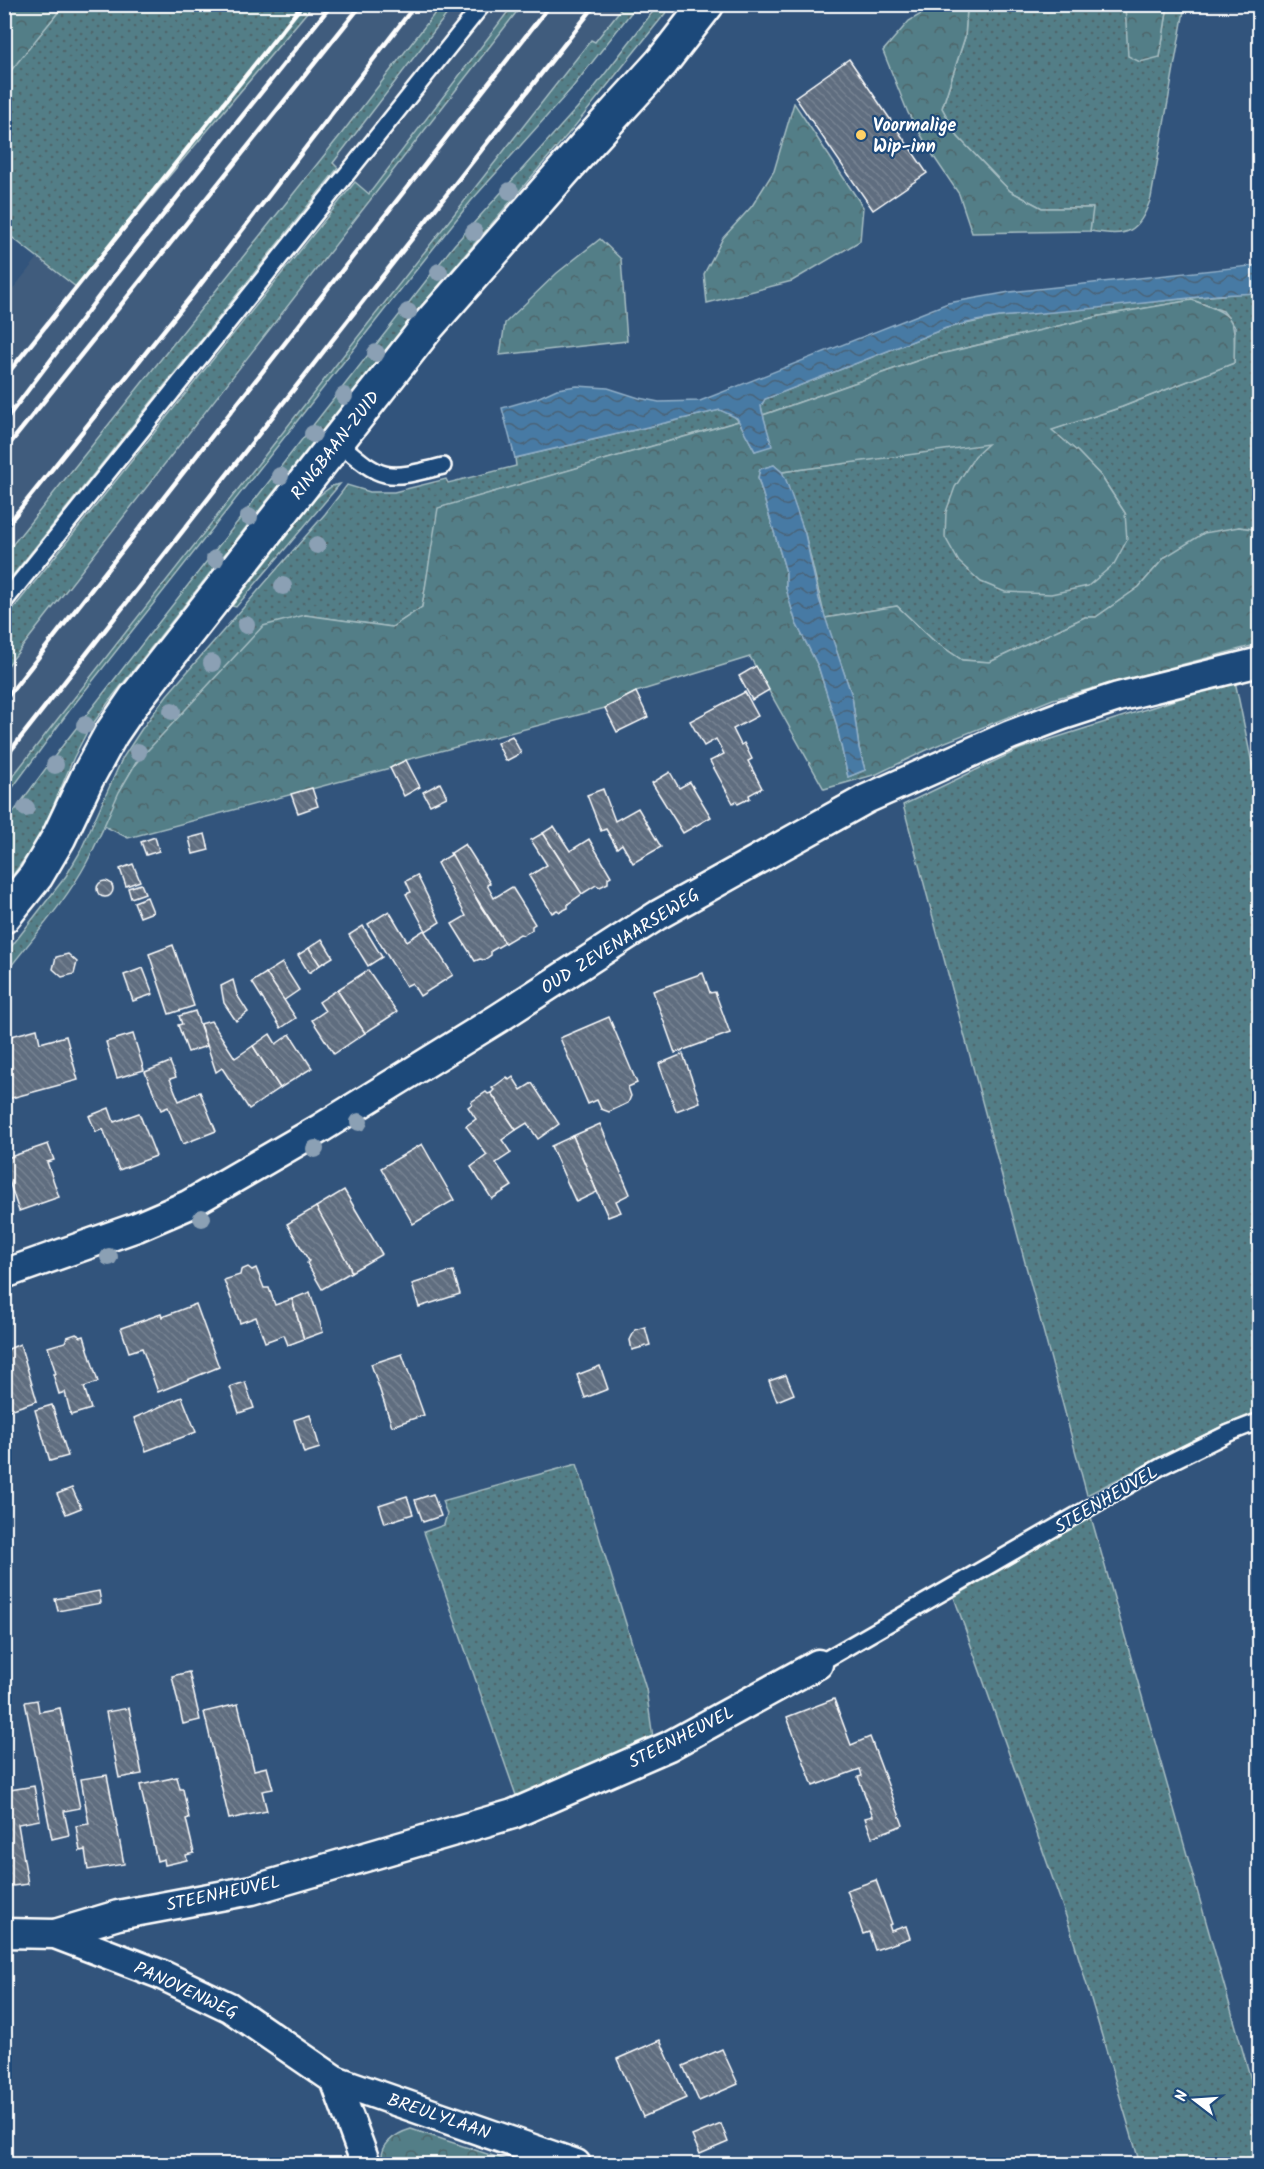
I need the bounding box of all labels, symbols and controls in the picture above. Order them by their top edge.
place label: Voormalige Wip-inn [873,112,957,162]
marker: Voormalige Wip-inn [854,128,868,142]
street label: RINGBAAN-ZUID [284,385,389,507]
street label: OUD ZEVENAARSEWEG [536,882,706,1003]
street label: STEENHEUVEL [1049,1459,1164,1542]
street label: STEENHEUVEL [624,1699,740,1778]
street label: STEENHEUVEL [164,1868,283,1921]
street label: PANOVENWEG [129,1955,242,2028]
north arrow [1165,2070,1225,2130]
street label: BREULYLAAN [383,2086,494,2149]
text: N [1169,2088,1196,2105]

